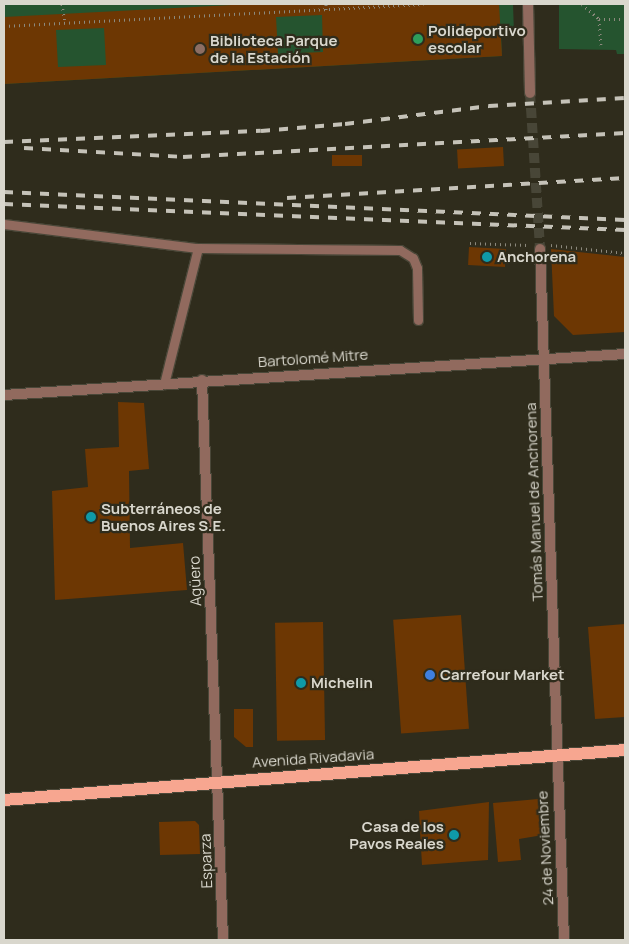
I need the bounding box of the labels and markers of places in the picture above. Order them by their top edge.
place label: Polideportivo escolar [428,21,526,56]
place label: Biblioteca Parque de la Estación [210,31,338,66]
marker: Polideportivo escolar [412,33,424,45]
marker: Biblioteca Parque de la Estación [194,43,206,55]
place label: Anchorena [497,248,576,266]
marker: Anchorena [481,251,493,263]
place label: Subterráneos de Buenos Aires S.E. [101,499,226,534]
marker: Subterráneos de Buenos Aires S.E. [85,511,97,523]
place label: Carrefour Market [440,666,564,684]
marker: Carrefour Market [424,669,436,681]
place label: Michelin [311,674,373,692]
marker: Michelin [295,677,307,689]
place label: Casa de los Pavos Reales [349,817,444,852]
marker: Casa de los Pavos Reales [448,829,460,841]

